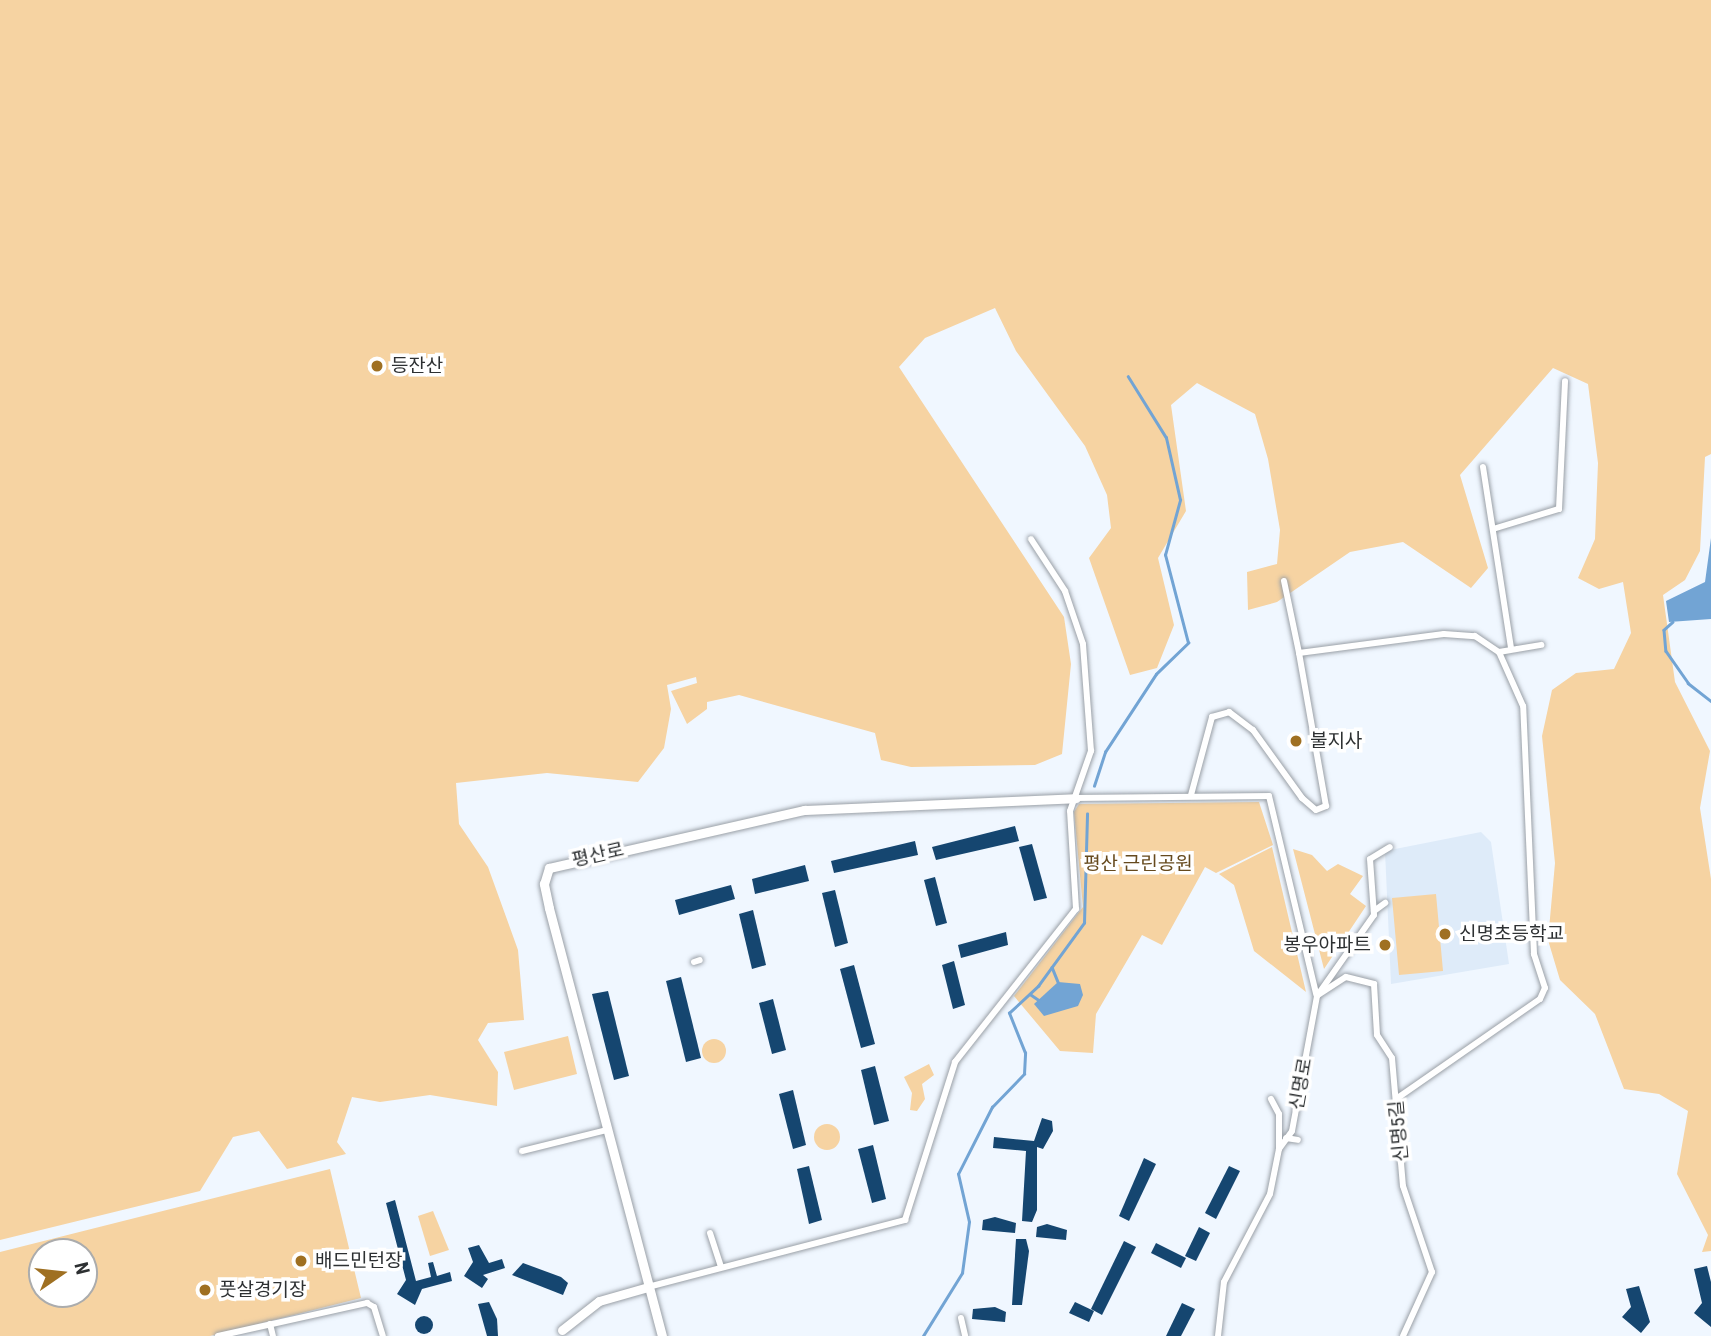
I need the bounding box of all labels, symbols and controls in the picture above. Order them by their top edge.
place label: 등잔산 [391,355,443,377]
marker: 등잔산 [369,358,385,374]
place label: 불지사 [1310,730,1362,752]
marker: 불지사 [1288,733,1304,749]
street label: 평산로 [570,838,626,872]
park label: 평산 근린공원 [1083,853,1193,875]
place label: 신명초등학교 [1459,923,1564,945]
marker: 신명초등학교 [1437,926,1453,942]
place label: 봉우아파트 [1284,934,1371,956]
marker: 봉우아파트 [1377,937,1393,953]
street label: 신명로 [1285,1056,1317,1112]
street label: 신명5길 [1385,1099,1413,1163]
north arrow [28,1238,98,1308]
place label: 배드민턴장 [315,1250,402,1272]
marker: 배드민턴장 [293,1253,309,1269]
text: N [69,1260,94,1277]
place label: 풋살경기장 [219,1279,306,1301]
marker: 풋살경기장 [197,1282,213,1298]

